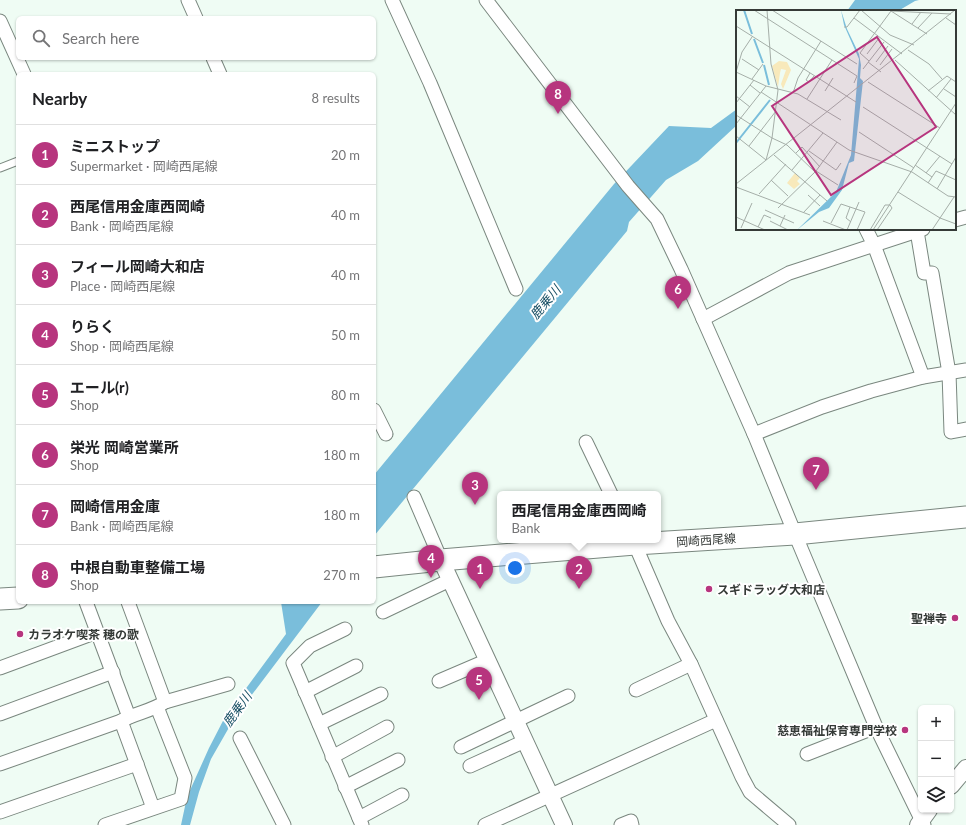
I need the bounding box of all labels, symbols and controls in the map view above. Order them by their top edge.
inset map [736,10,956,230]
search box [16,16,376,60]
icon: search [30,27,52,49]
text: Search here [62,29,139,47]
pin: 8 [545,81,571,114]
text: Nearby [32,88,87,109]
text: 8 results [312,90,360,106]
text: ミニストップ [70,137,160,155]
text: 1 [41,147,49,163]
text: 20 m [331,147,360,163]
text: Supermarket · 岡崎西尾線 [70,158,218,174]
text: 西尾信用金庫西岡崎 [70,197,205,215]
text: 2 [41,207,49,223]
text: 40 m [331,207,360,223]
text: Bank · 岡崎西尾線 [70,218,174,234]
text: フィール岡崎大和店 [70,257,205,275]
text: 3 [41,267,49,283]
text: 40 m [331,267,360,283]
pin: 6 [665,276,691,309]
text: Place · 岡崎西尾線 [70,278,175,294]
water label: 鹿乗川 [526,280,565,322]
text: りらく [70,317,115,335]
text: 4 [41,327,49,343]
text: 50 m [331,327,360,343]
text: Shop · 岡崎西尾線 [70,338,174,354]
text: エール(r) [70,378,129,396]
text: 5 [41,387,49,403]
text: 80 m [331,387,360,403]
text: Shop [70,397,99,413]
text: 栄光 岡崎営業所 [70,438,179,456]
text: 6 [41,447,49,463]
text: 180 m [323,447,360,463]
text: Shop [70,457,99,473]
pin: 7 [803,457,829,490]
pin: 3 [462,472,488,505]
popup [497,491,661,543]
text: 岡崎信用金庫 [70,497,160,515]
text: 西尾信用金庫西岡崎 [511,501,647,519]
text: 7 [41,507,49,523]
text: 180 m [323,507,360,523]
text: Bank · 岡崎西尾線 [70,518,174,534]
text: Bank [511,520,540,536]
street label: 岡崎西尾線 [676,530,736,550]
pin: 4 [418,545,444,578]
pin: 1 [467,556,493,589]
pin: 2 [566,556,592,589]
text: 中根自動車整備工場 [70,558,205,576]
your location [505,558,525,578]
text: 8 [41,567,49,583]
text: 270 m [323,567,360,583]
text: Shop [70,577,99,593]
place label: スギドラッグ大和店 [717,582,825,597]
marker: スギドラッグ大和店 [704,584,714,594]
place label: 聖禅寺 [911,611,947,626]
marker: 聖禅寺 [950,613,960,623]
place label: カラオケ喫茶 穂の歌 [28,627,139,642]
marker: カラオケ喫茶 穂の歌 [15,629,25,639]
pin: 5 [466,667,492,700]
water label: 鹿乗川 [219,687,256,729]
map controls [918,705,954,813]
button: + [918,705,954,741]
place label: 慈恵福祉保育専門学校 [777,723,897,738]
marker: 慈恵福祉保育専門学校 [900,725,910,735]
button: − [918,741,954,777]
button: layers [918,777,954,813]

